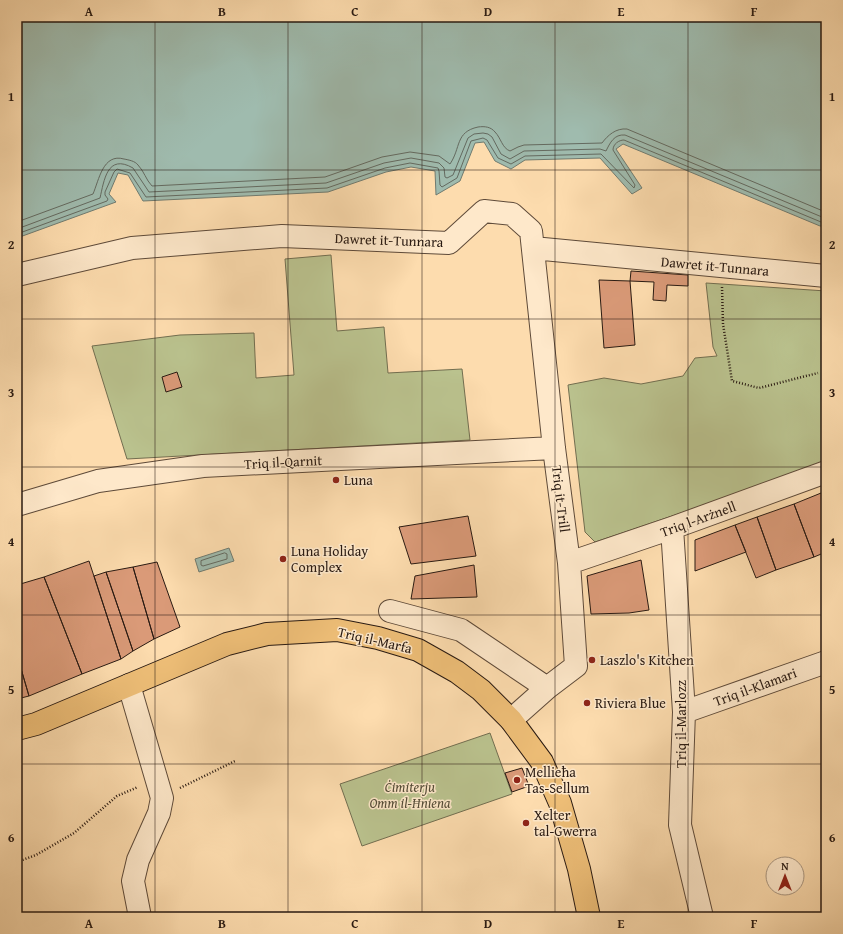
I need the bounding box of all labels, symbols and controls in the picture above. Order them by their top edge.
text: A [85,2,94,21]
text: B [218,2,226,21]
text: C [351,2,359,21]
text: D [484,2,492,21]
text: E [618,2,625,21]
text: F [751,2,758,21]
text: 1 [8,87,14,106]
text: 1 [829,87,835,106]
street label: Dawret it-Tunnara [334,228,444,252]
text: 2 [8,235,15,254]
text: 2 [829,235,836,254]
street label: Dawret it-Tunnara [660,251,770,281]
text: 3 [8,383,14,402]
text: 3 [829,383,835,402]
street label: Triq il-Qarnit [243,450,323,474]
street label: Triq it-Trill [547,464,575,534]
place label: Luna [344,470,373,490]
marker: Luna [331,475,341,485]
street label: Triq l-Arżnell [657,496,739,542]
text: 4 [8,532,15,551]
text: 4 [829,532,836,551]
place label: Luna Holiday Complex [291,541,368,577]
marker: Luna Holiday Complex [278,554,288,564]
street label: Triq il-Marfa [336,622,414,658]
place label: Laszlo's Kitchen [600,650,694,670]
marker: Laszlo's Kitchen [587,655,597,665]
street label: Triq il-Klamari [711,663,799,711]
text: 5 [8,680,15,699]
street label: Triq il-Marlozz [671,680,691,768]
text: 5 [829,680,836,699]
place label: Riviera Blue [595,693,666,713]
marker: Riviera Blue [582,698,592,708]
place label: Mellieħa Tas-Sellum [525,762,590,798]
marker: Mellieħa Tas-Sellum [512,775,522,785]
park label: Ċimiterju Omm il-Ħniena [369,777,451,813]
place label: Xelter tal-Gwerra [534,805,597,841]
marker: Xelter tal-Gwerra [521,818,531,828]
text: 6 [8,828,15,847]
text: 6 [829,828,836,847]
north arrow [765,856,805,896]
text: N [781,858,789,874]
text: A [85,914,94,933]
text: B [218,914,226,933]
text: C [351,914,359,933]
text: D [484,914,492,933]
text: E [618,914,625,933]
text: F [751,914,758,933]

